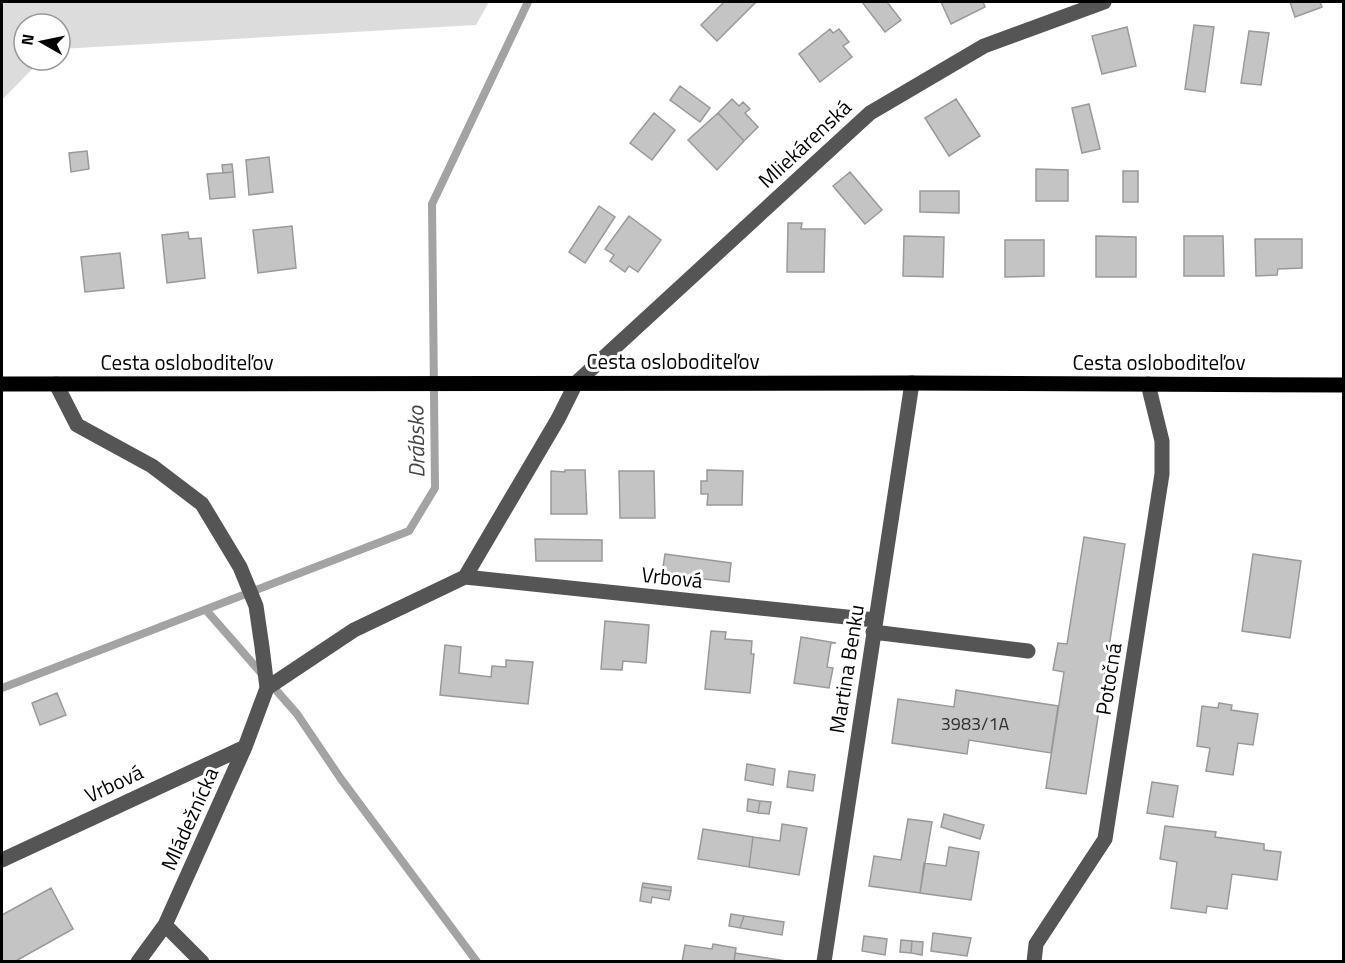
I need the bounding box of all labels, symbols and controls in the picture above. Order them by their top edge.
north arrow [12,12,72,72]
text: N [14,32,40,47]
street label: Mliekárenská [750,91,859,195]
street label: Cesta osloboditeľov [586,345,760,377]
street label: Cesta osloboditeľov [100,346,274,378]
street label: Cesta osloboditeľov [1072,346,1246,378]
water label: Drábsko [398,405,434,478]
street label: Vrbová [640,558,705,596]
street label: Martina Benku [820,602,872,735]
street label: Potočná [1087,640,1130,717]
house number: 3983/1A [941,710,1010,737]
street label: Vrbová [79,755,149,811]
street label: Mládežnícka [152,761,226,875]

